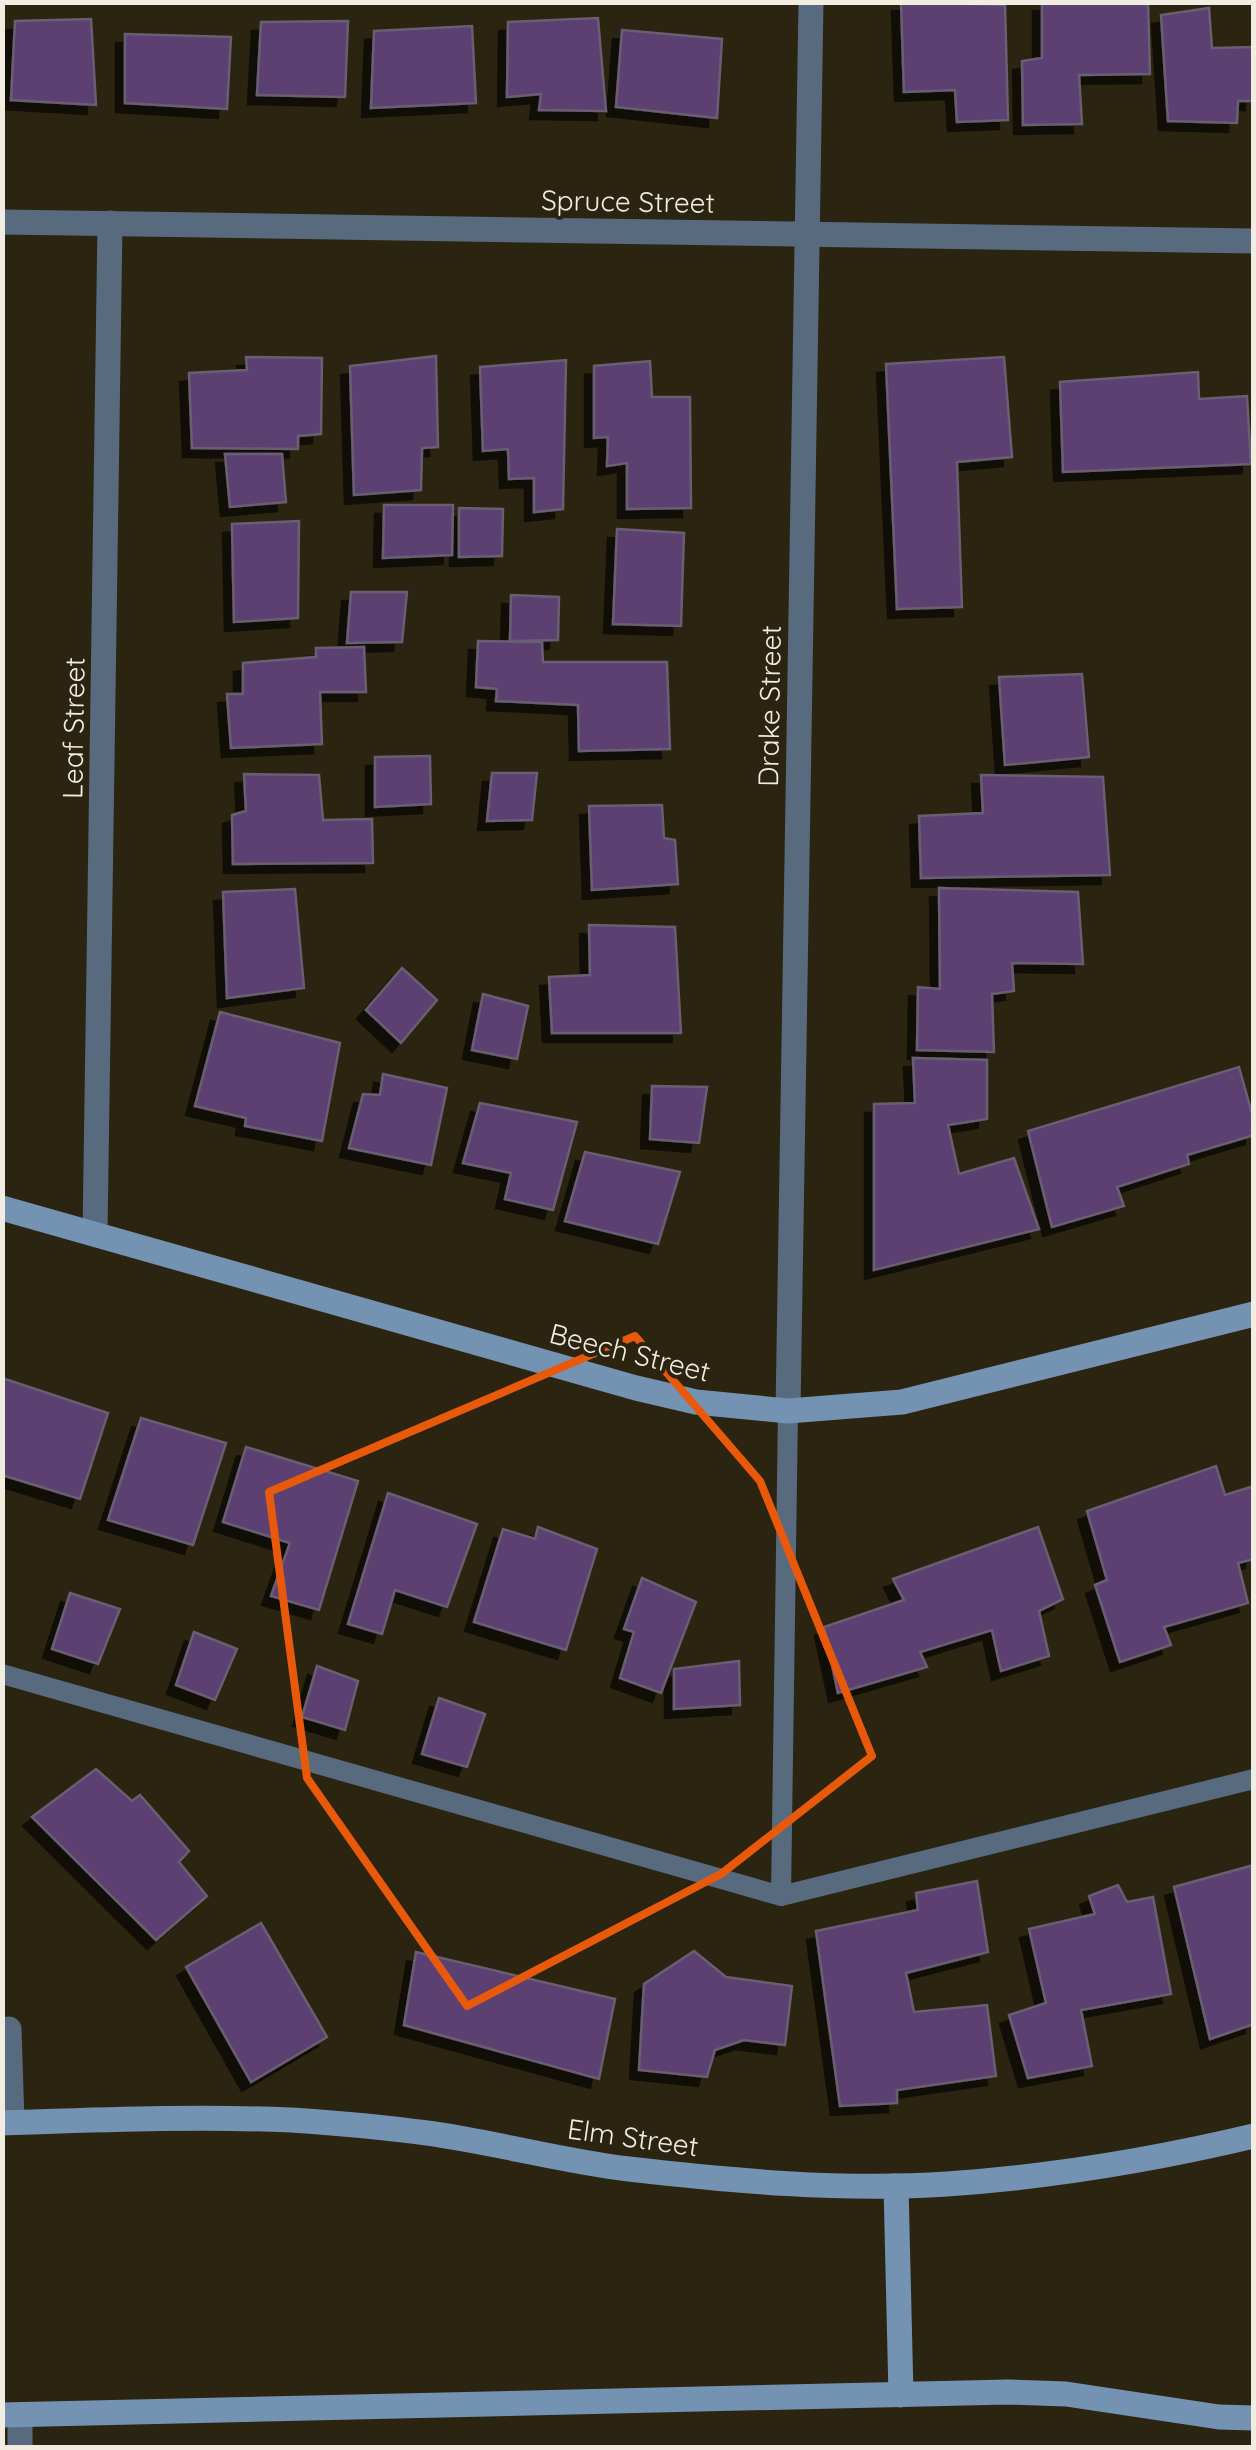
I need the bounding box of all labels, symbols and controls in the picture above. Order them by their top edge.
street label: Spruce Street [541,182,715,220]
street label: Drake Street [750,625,788,787]
street label: Leaf Street [54,657,92,799]
street label: Beech Street [546,1315,714,1389]
street label: Elm Street [565,2110,701,2164]

